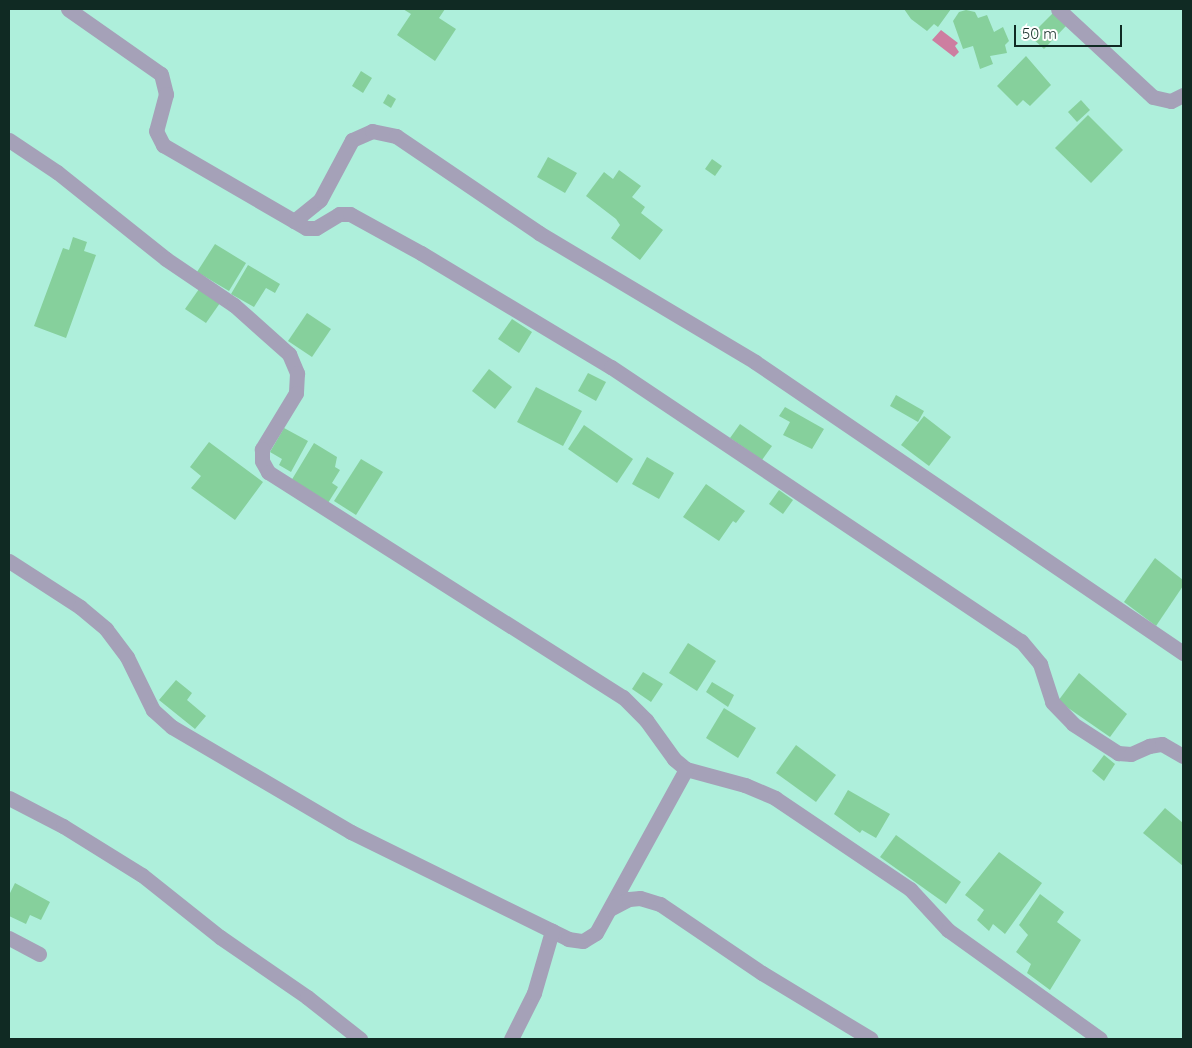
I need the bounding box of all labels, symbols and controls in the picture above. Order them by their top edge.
scale bar [1017,15,1124,47]
text: 50 m [1022,24,1057,43]

